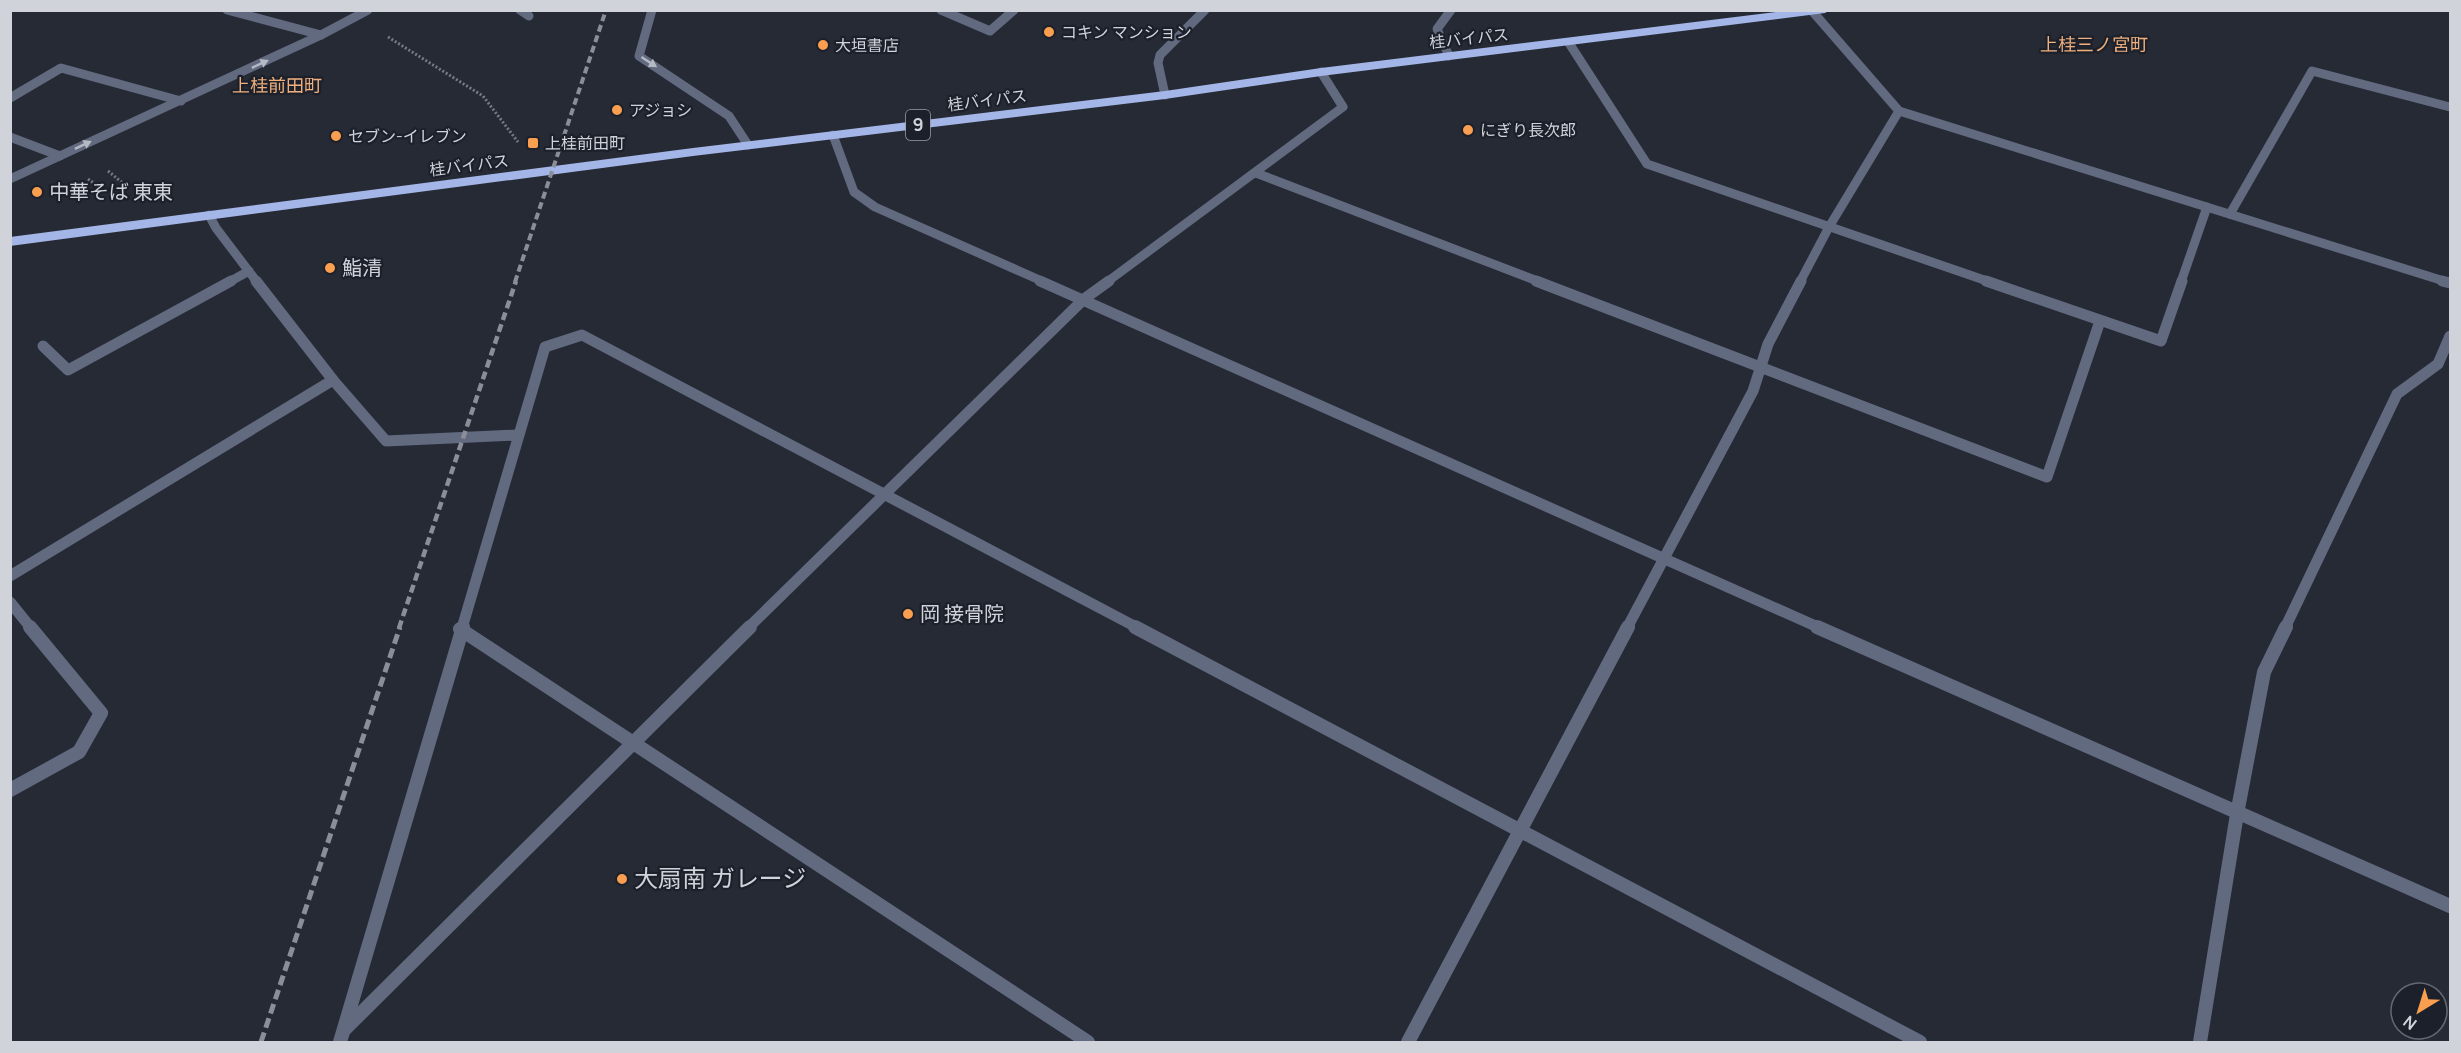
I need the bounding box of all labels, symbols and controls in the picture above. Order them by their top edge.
place label: コキン マンション [1061,21,1192,43]
street label: 桂バイパス [1428,23,1510,53]
marker: コキン マンション [1042,25,1056,39]
district label: 上桂三ノ宮町 [2040,32,2148,56]
place label: 大垣書店 [835,34,899,56]
marker: 大垣書店 [816,38,830,52]
one-way arrow [641,56,657,67]
one-way arrow [251,59,268,68]
district label: 上桂前田町 [232,73,322,97]
street label: 桂バイパス [946,84,1028,116]
place label: アジョシ [629,99,692,121]
marker: アジョシ [610,103,624,117]
road number: 9 [906,110,930,140]
place label: にぎり長次郎 [1480,119,1576,141]
marker: にぎり長次郎 [1461,123,1475,137]
place label: セブン-イレブン [348,125,467,147]
marker: セブン-イレブン [329,129,343,143]
place label: 上桂前田町 [545,132,625,154]
marker: 上桂前田町 [526,136,540,150]
one-way arrow [74,141,91,150]
street label: 桂バイパス [428,149,510,181]
place label: 中華そば 東東 [49,178,173,205]
marker: 中華そば 東東 [30,185,44,199]
place label: 鮨清 [342,254,382,281]
marker: 鮨清 [323,261,337,275]
place label: 岡 接骨院 [920,600,1004,627]
marker: 岡 接骨院 [901,607,915,621]
place label: 大扇南 ガレージ [634,861,806,894]
marker: 大扇南 ガレージ [615,872,629,886]
north arrow [2389,981,2449,1041]
text: N [2398,1011,2421,1035]

